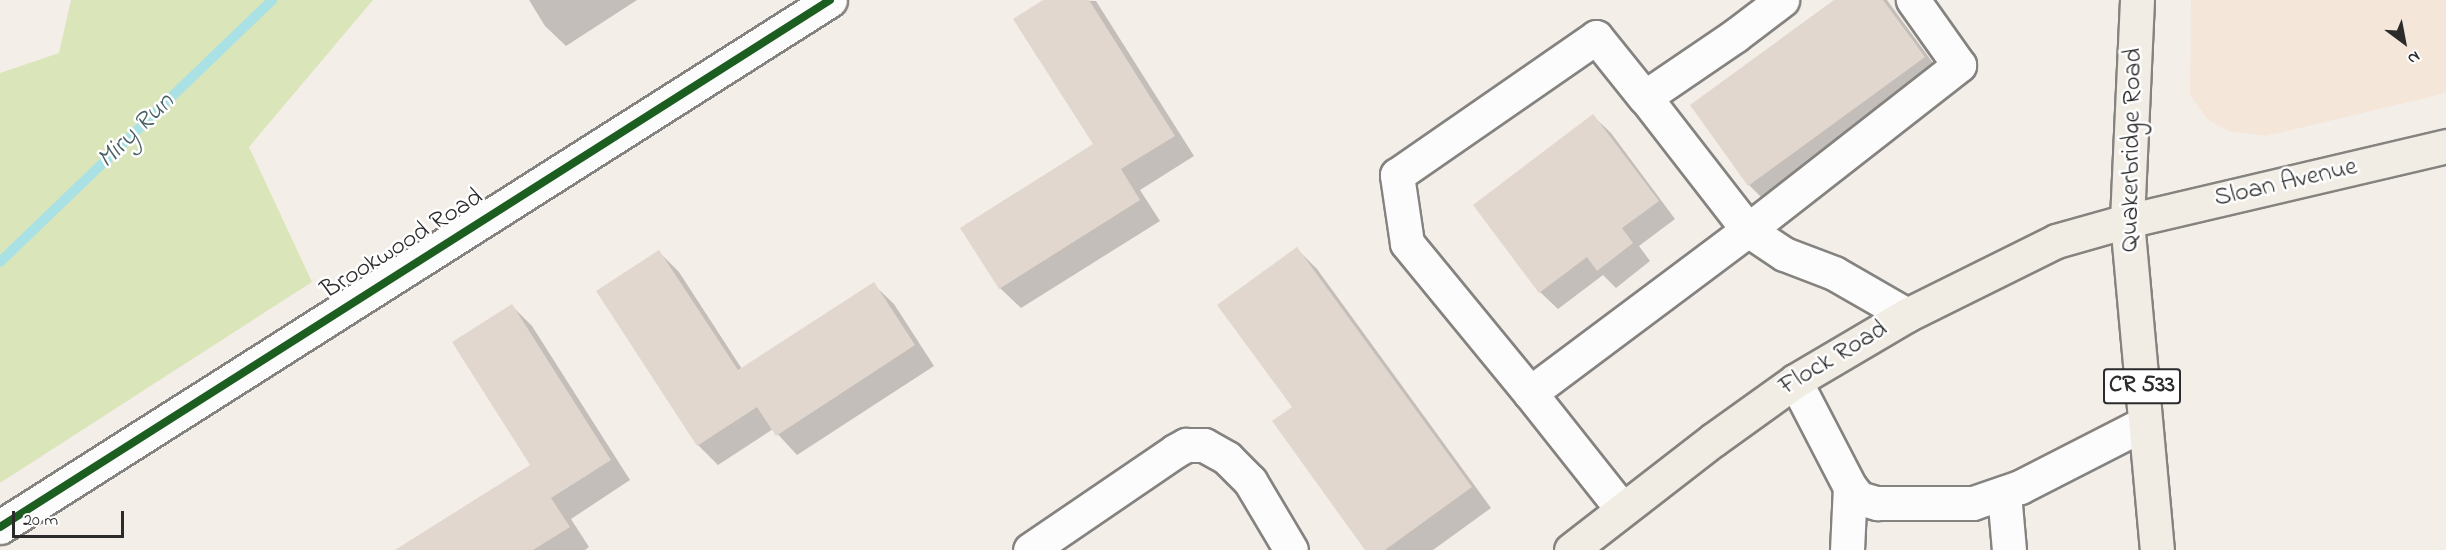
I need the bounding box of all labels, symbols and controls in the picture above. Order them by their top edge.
north arrow [2374,12,2434,72]
text: N [2403,44,2424,70]
street label: Quakerbridge Road [2116,48,2150,252]
water label: Miry Run [91,86,181,176]
street label: Sloan Avenue [2212,152,2360,216]
street label: Brookwood Road [316,183,490,307]
street label: Flock Road [1774,315,1894,403]
road number: CR 533 [2103,365,2181,407]
scale bar [15,499,128,537]
text: 20 m [23,508,58,534]

